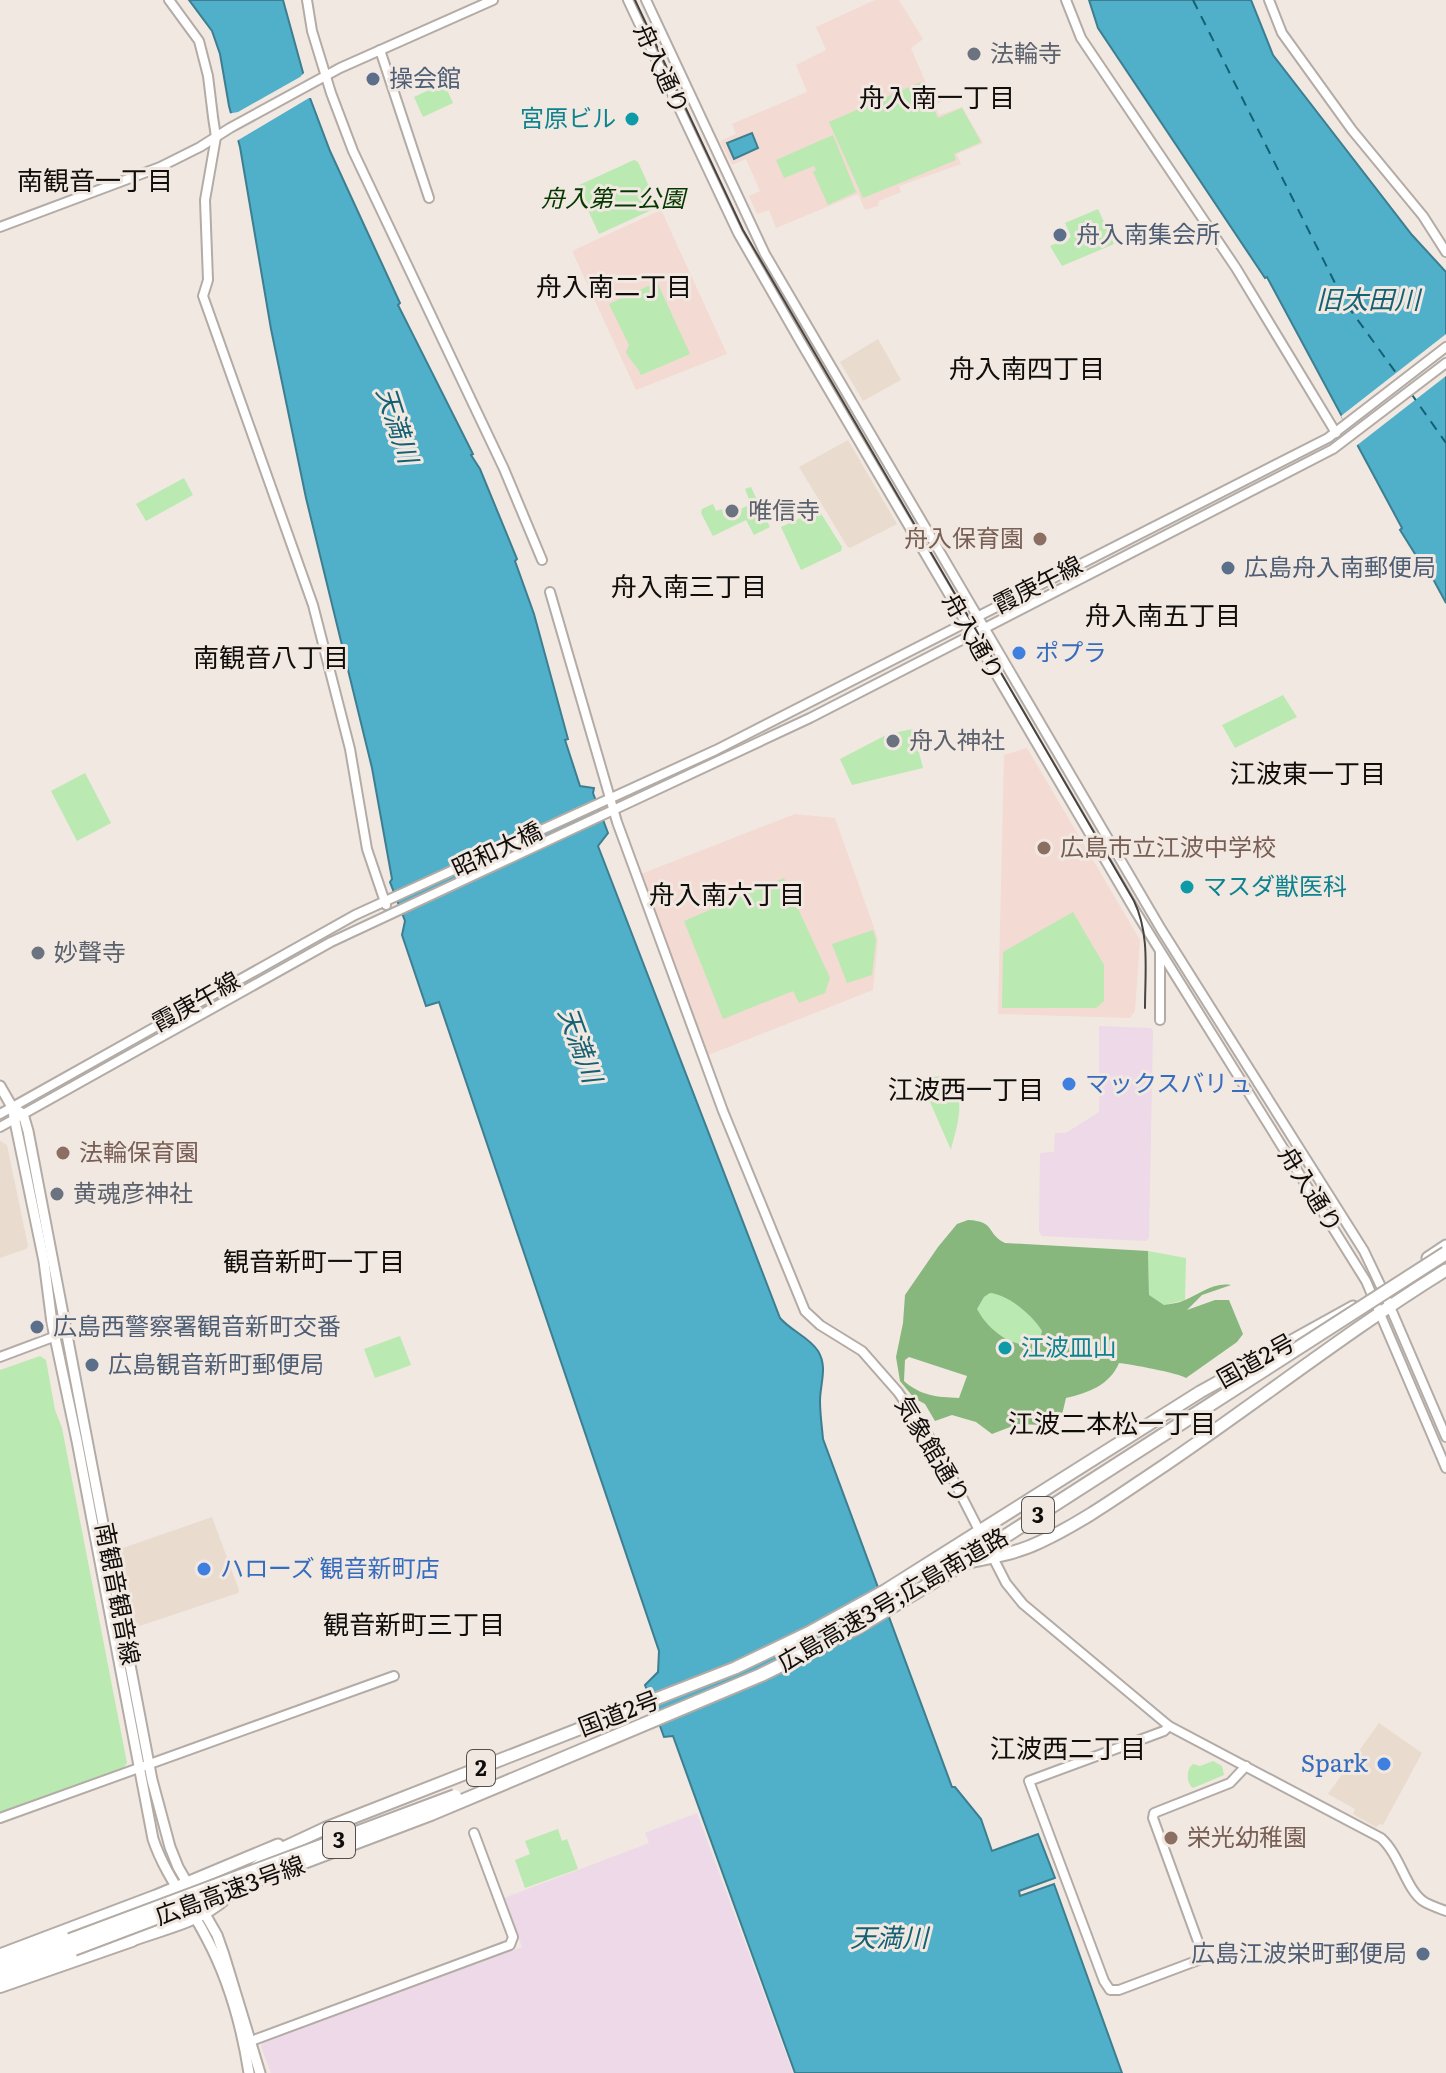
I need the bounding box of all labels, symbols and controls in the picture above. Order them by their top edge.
street label: 舟入通り [627,17,699,119]
place label: 法輪寺 [990,34,1062,69]
marker: 法輪寺 [965,45,983,63]
place label: 操会館 [389,59,461,94]
marker: 操会館 [364,70,382,88]
district label: 舟入南一丁目 [859,76,1015,115]
place label: 宮原ビル [520,99,616,134]
marker: 宮原ビル [623,110,641,128]
district label: 南観音一丁目 [17,159,173,198]
park label: 舟入第二公園 [541,179,688,214]
place label: 舟入南集会所 [1076,215,1220,250]
marker: 舟入南集会所 [1051,226,1069,244]
district label: 舟入南二丁目 [536,265,692,304]
water label: 旧太田川 [1316,278,1423,317]
district label: 舟入南四丁目 [949,347,1105,386]
water label: 天満川 [369,381,431,470]
place label: 唯信寺 [748,491,820,526]
marker: 唯信寺 [723,502,741,520]
place label: 舟入保育園 [904,519,1024,554]
marker: 舟入保育園 [1031,530,1049,548]
street label: 霞庚午線 [986,545,1088,620]
place label: 広島舟入南郵便局 [1244,548,1436,583]
marker: 広島舟入南郵便局 [1219,559,1237,577]
district label: 舟入南三丁目 [611,565,767,604]
street label: 舟入通り [936,585,1014,686]
district label: 舟入南五丁目 [1085,594,1241,633]
place label: ポプラ [1035,633,1107,668]
district label: 南観音八丁目 [193,636,349,675]
marker: ポプラ [1010,644,1028,662]
place label: 舟入神社 [909,721,1005,756]
marker: 舟入神社 [884,732,902,750]
district label: 江波東一丁目 [1230,752,1386,791]
street label: 昭和大橋 [445,812,547,884]
place label: 広島市立江波中学校 [1060,828,1276,863]
marker: 広島市立江波中学校 [1035,839,1053,857]
place label: マスダ獣医科 [1203,867,1347,902]
district label: 舟入南六丁目 [649,873,805,912]
marker: マスダ獣医科 [1178,878,1196,896]
place label: 妙聲寺 [54,933,126,968]
marker: 妙聲寺 [29,944,47,962]
street label: 霞庚午線 [144,961,245,1038]
water label: 天満川 [551,1001,615,1090]
place label: マックスバリュ [1085,1064,1252,1099]
district label: 江波西一丁目 [888,1068,1044,1107]
marker: マックスバリュ [1060,1075,1078,1093]
place label: 法輪保育園 [79,1133,199,1168]
street label: 舟入通り [1272,1139,1352,1239]
marker: 法輪保育園 [54,1144,72,1162]
place label: 黄魂彦神社 [73,1174,193,1209]
marker: 黄魂彦神社 [48,1185,66,1203]
district label: 観音新町一丁目 [223,1240,405,1279]
place label: 広島西警察署観音新町交番 [53,1307,341,1342]
marker: 広島西警察署観音新町交番 [28,1318,46,1336]
street label: 国道2号 [1209,1323,1300,1395]
place label: 江波皿山 [1021,1328,1117,1363]
marker: 江波皿山 [996,1339,1014,1357]
place label: 広島観音新町郵便局 [108,1345,324,1380]
marker: 広島観音新町郵便局 [83,1356,101,1374]
street label: 気象館通り [888,1388,980,1509]
district label: 江波二本松一丁目 [1008,1402,1216,1441]
road number: 3 [1022,1497,1054,1533]
street label: 広島高速3号;広島南道路 [770,1517,1013,1678]
street label: 南観音観音線 [89,1520,150,1668]
place label: ハローズ 観音新町店 [220,1549,440,1584]
marker: ハローズ 観音新町店 [195,1560,213,1578]
district label: 観音新町三丁目 [323,1603,505,1642]
street label: 国道2号 [573,1680,664,1743]
district label: 江波西二丁目 [990,1727,1146,1766]
place label: Spark [1301,1744,1368,1779]
road number: 2 [467,1750,495,1786]
marker: Spark [1375,1755,1393,1773]
place label: 栄光幼稚園 [1187,1818,1307,1853]
road number: 3 [323,1822,355,1858]
marker: 栄光幼稚園 [1162,1829,1180,1847]
street label: 広島高速3号線 [149,1845,309,1932]
water label: 天満川 [850,1916,931,1955]
place label: 広島江波栄町郵便局 [1191,1934,1407,1969]
marker: 広島江波栄町郵便局 [1414,1945,1432,1963]

